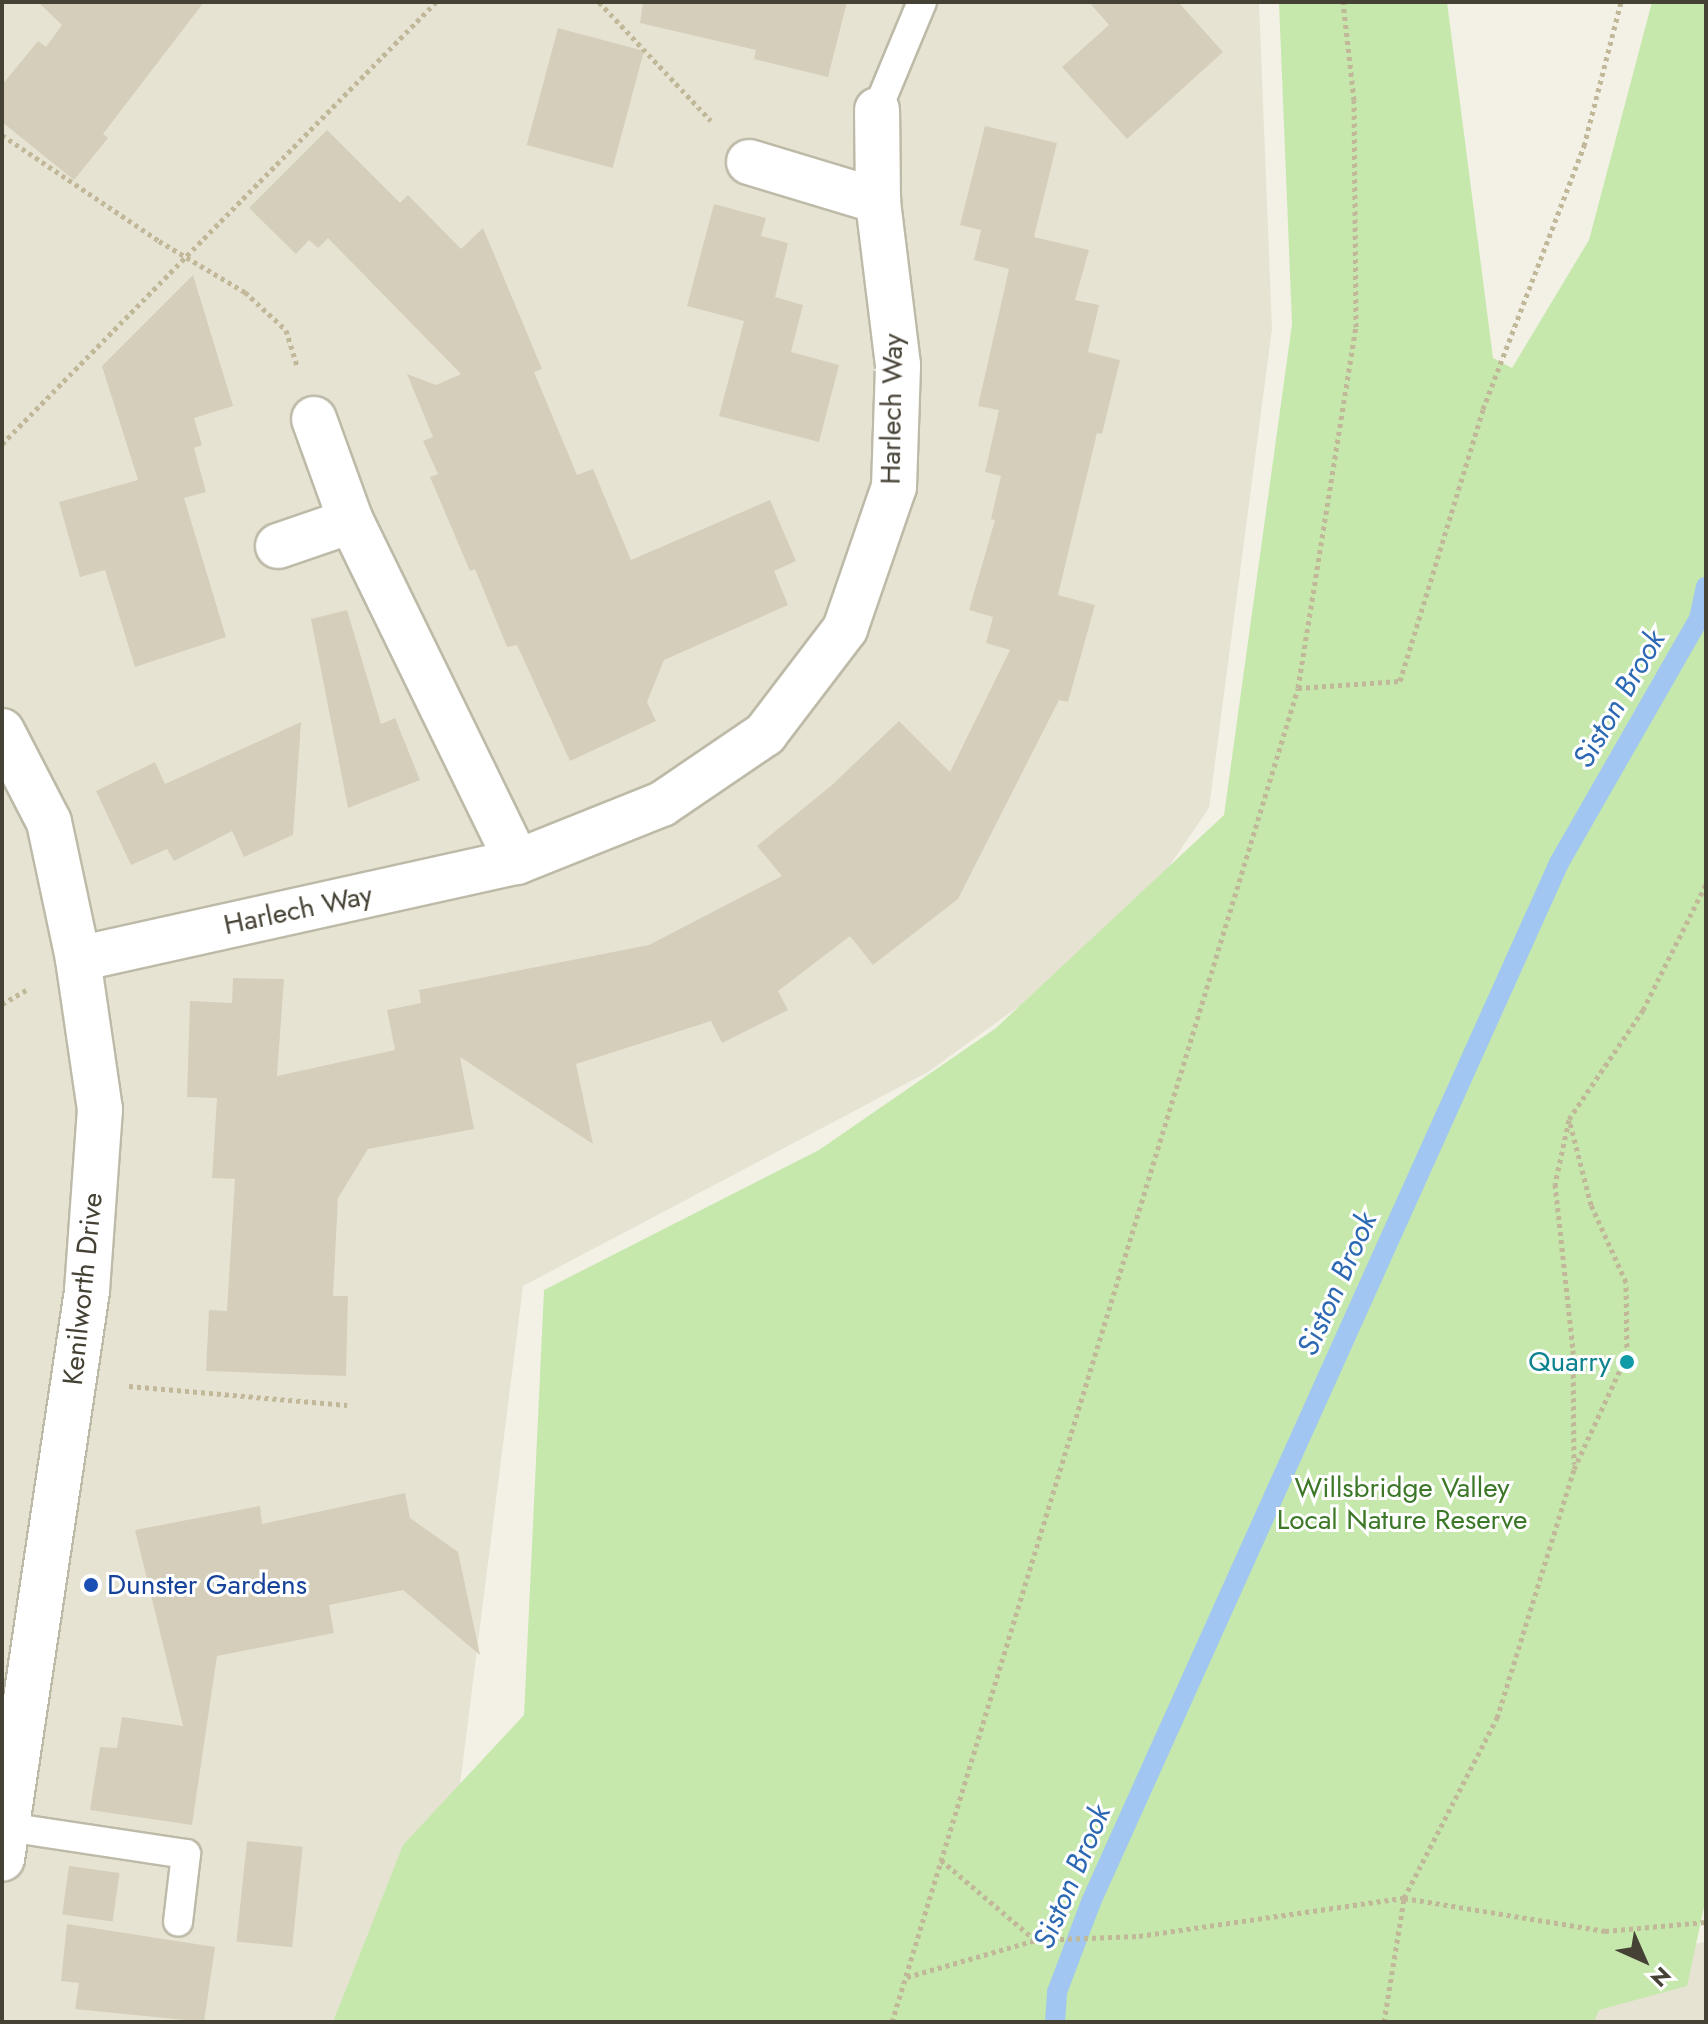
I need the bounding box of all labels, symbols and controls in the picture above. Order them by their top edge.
street label: Harlech Way [874,333,910,485]
water label: Siston Brook [1565,624,1673,774]
street label: Harlech Way [221,878,375,942]
street label: Kenilworth Drive [56,1191,110,1387]
water label: Siston Brook [1289,1207,1385,1361]
place label: Quarry [1528,1345,1611,1379]
marker: Quarry [1618,1353,1636,1371]
park label: Willsbridge Valley Local Nature Reserve [1277,1471,1527,1537]
place label: Dunster Gardens [107,1568,307,1602]
marker: Dunster Gardens [82,1576,100,1594]
water label: Siston Brook [1026,1800,1118,1954]
north arrow [1604,1920,1684,2000]
text: N [1643,1959,1678,1994]

